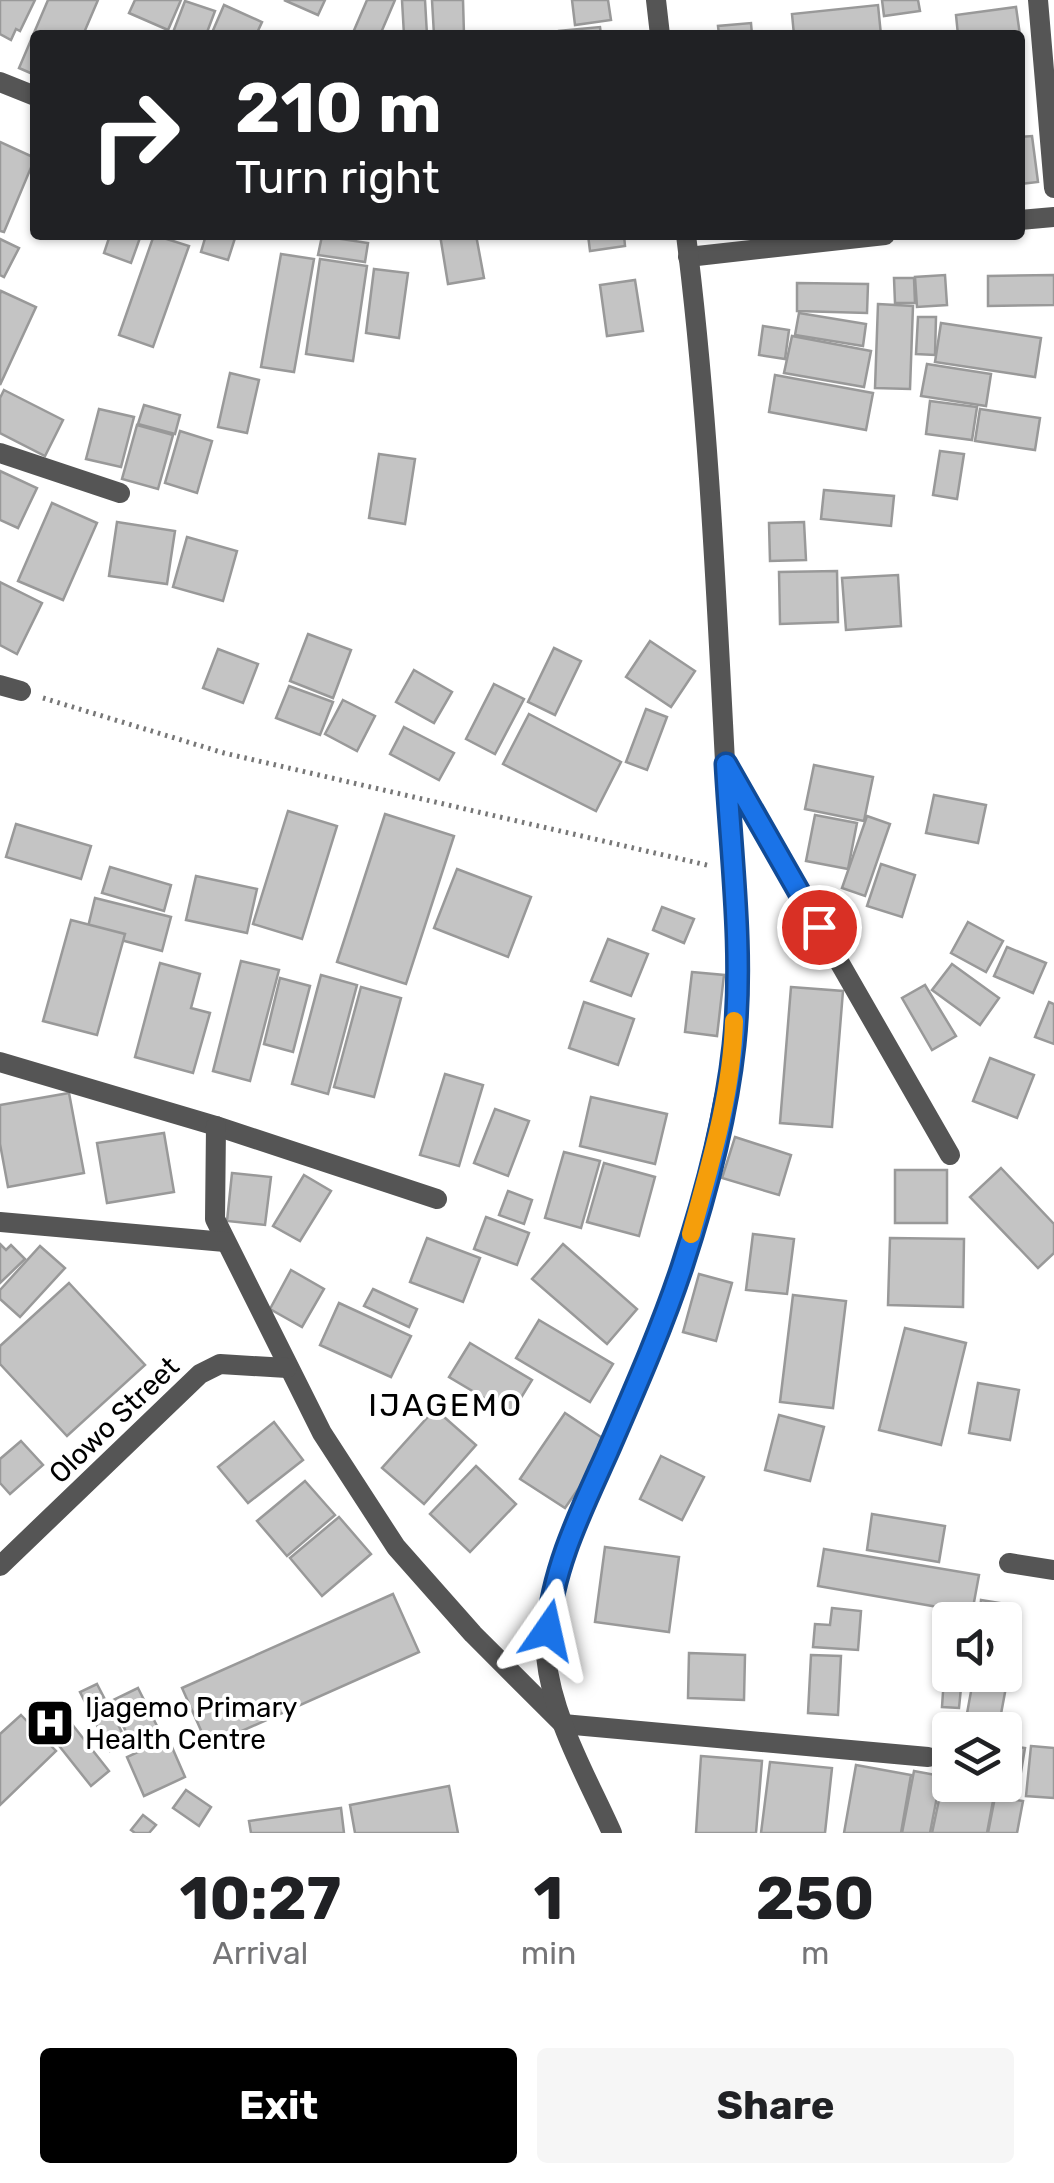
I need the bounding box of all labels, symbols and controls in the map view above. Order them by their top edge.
text: 210 m [235,67,442,150]
icon: right [70,70,200,200]
text: Turn right [235,151,439,204]
pin [777,885,862,970]
icon: arrive [792,900,847,955]
street label: Olowo Street [42,1350,186,1490]
district label: IJAGEMO [368,1386,524,1424]
position arrow [496,1578,600,1682]
map controls [932,1602,1022,1802]
button: sound [932,1602,1022,1692]
place label: Ijagemo Primary Health Centre [85,1691,297,1756]
hospital icon: Ijagemo Primary Health Centre [24,1697,76,1749]
button: layers [932,1712,1022,1802]
text: 10:27 [180,1863,341,1934]
text: 1 [534,1863,563,1934]
text: 250 [756,1863,874,1934]
text: Arrival [212,1934,308,1972]
text: min [521,1934,576,1972]
text: m [801,1934,829,1972]
button: Exit [40,2048,517,2163]
button: Share [537,2048,1014,2163]

